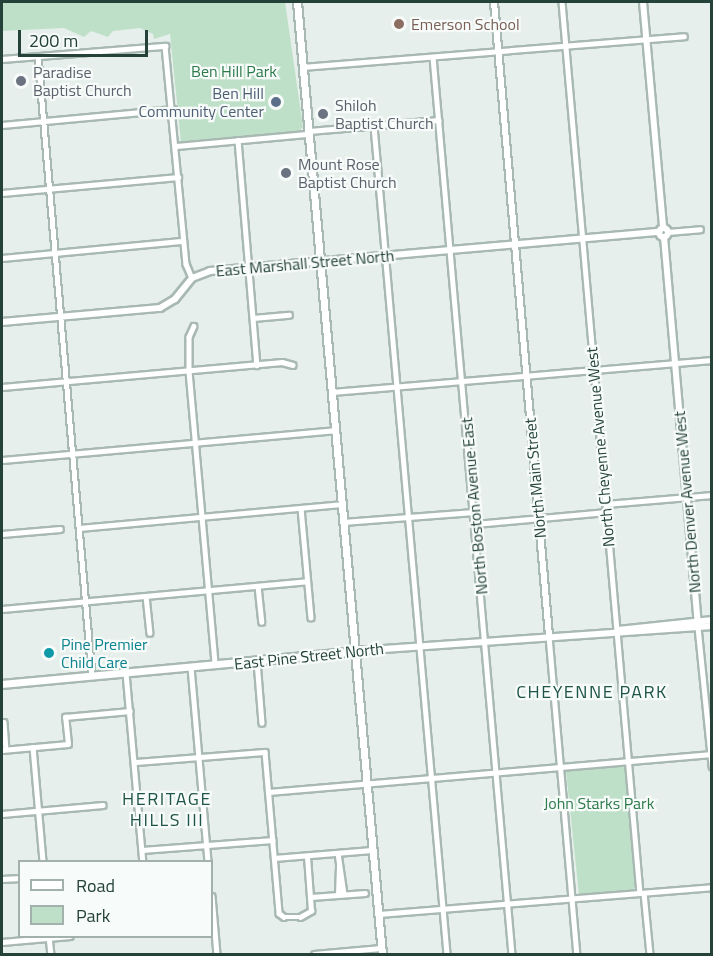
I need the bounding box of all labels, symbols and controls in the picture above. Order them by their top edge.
place label: Emerson School [411,14,520,34]
marker: Emerson School [392,17,406,31]
scale bar [21,18,152,56]
text: 200 m [29,27,78,54]
park label: Ben Hill Park [191,61,277,81]
place label: Paradise Baptist Church [33,62,132,100]
marker: Paradise Baptist Church [14,74,28,88]
place label: Ben Hill Community Center [138,83,264,121]
marker: Ben Hill Community Center [269,95,283,109]
place label: Shiloh Baptist Church [335,95,434,133]
marker: Shiloh Baptist Church [316,107,330,121]
place label: Mount Rose Baptist Church [298,154,397,192]
marker: Mount Rose Baptist Church [279,166,293,180]
street label: East Marshall Street North [215,246,395,280]
street label: North Cheyenne Avenue West [582,346,618,548]
street label: North Denver Avenue West [669,410,705,594]
street label: North Boston Avenue East [457,417,491,595]
street label: North Main Street [520,417,550,539]
place label: Pine Premier Child Care [61,634,148,672]
street label: East Pine Street North [233,639,385,673]
marker: Pine Premier Child Care [42,646,56,660]
district label: CHEYENNE PARK [516,681,668,703]
district label: HERITAGE HILLS III [122,789,212,832]
park label: John Starks Park [544,793,654,813]
legend [18,860,213,938]
text: Road [76,872,115,899]
text: Park [76,902,110,929]

